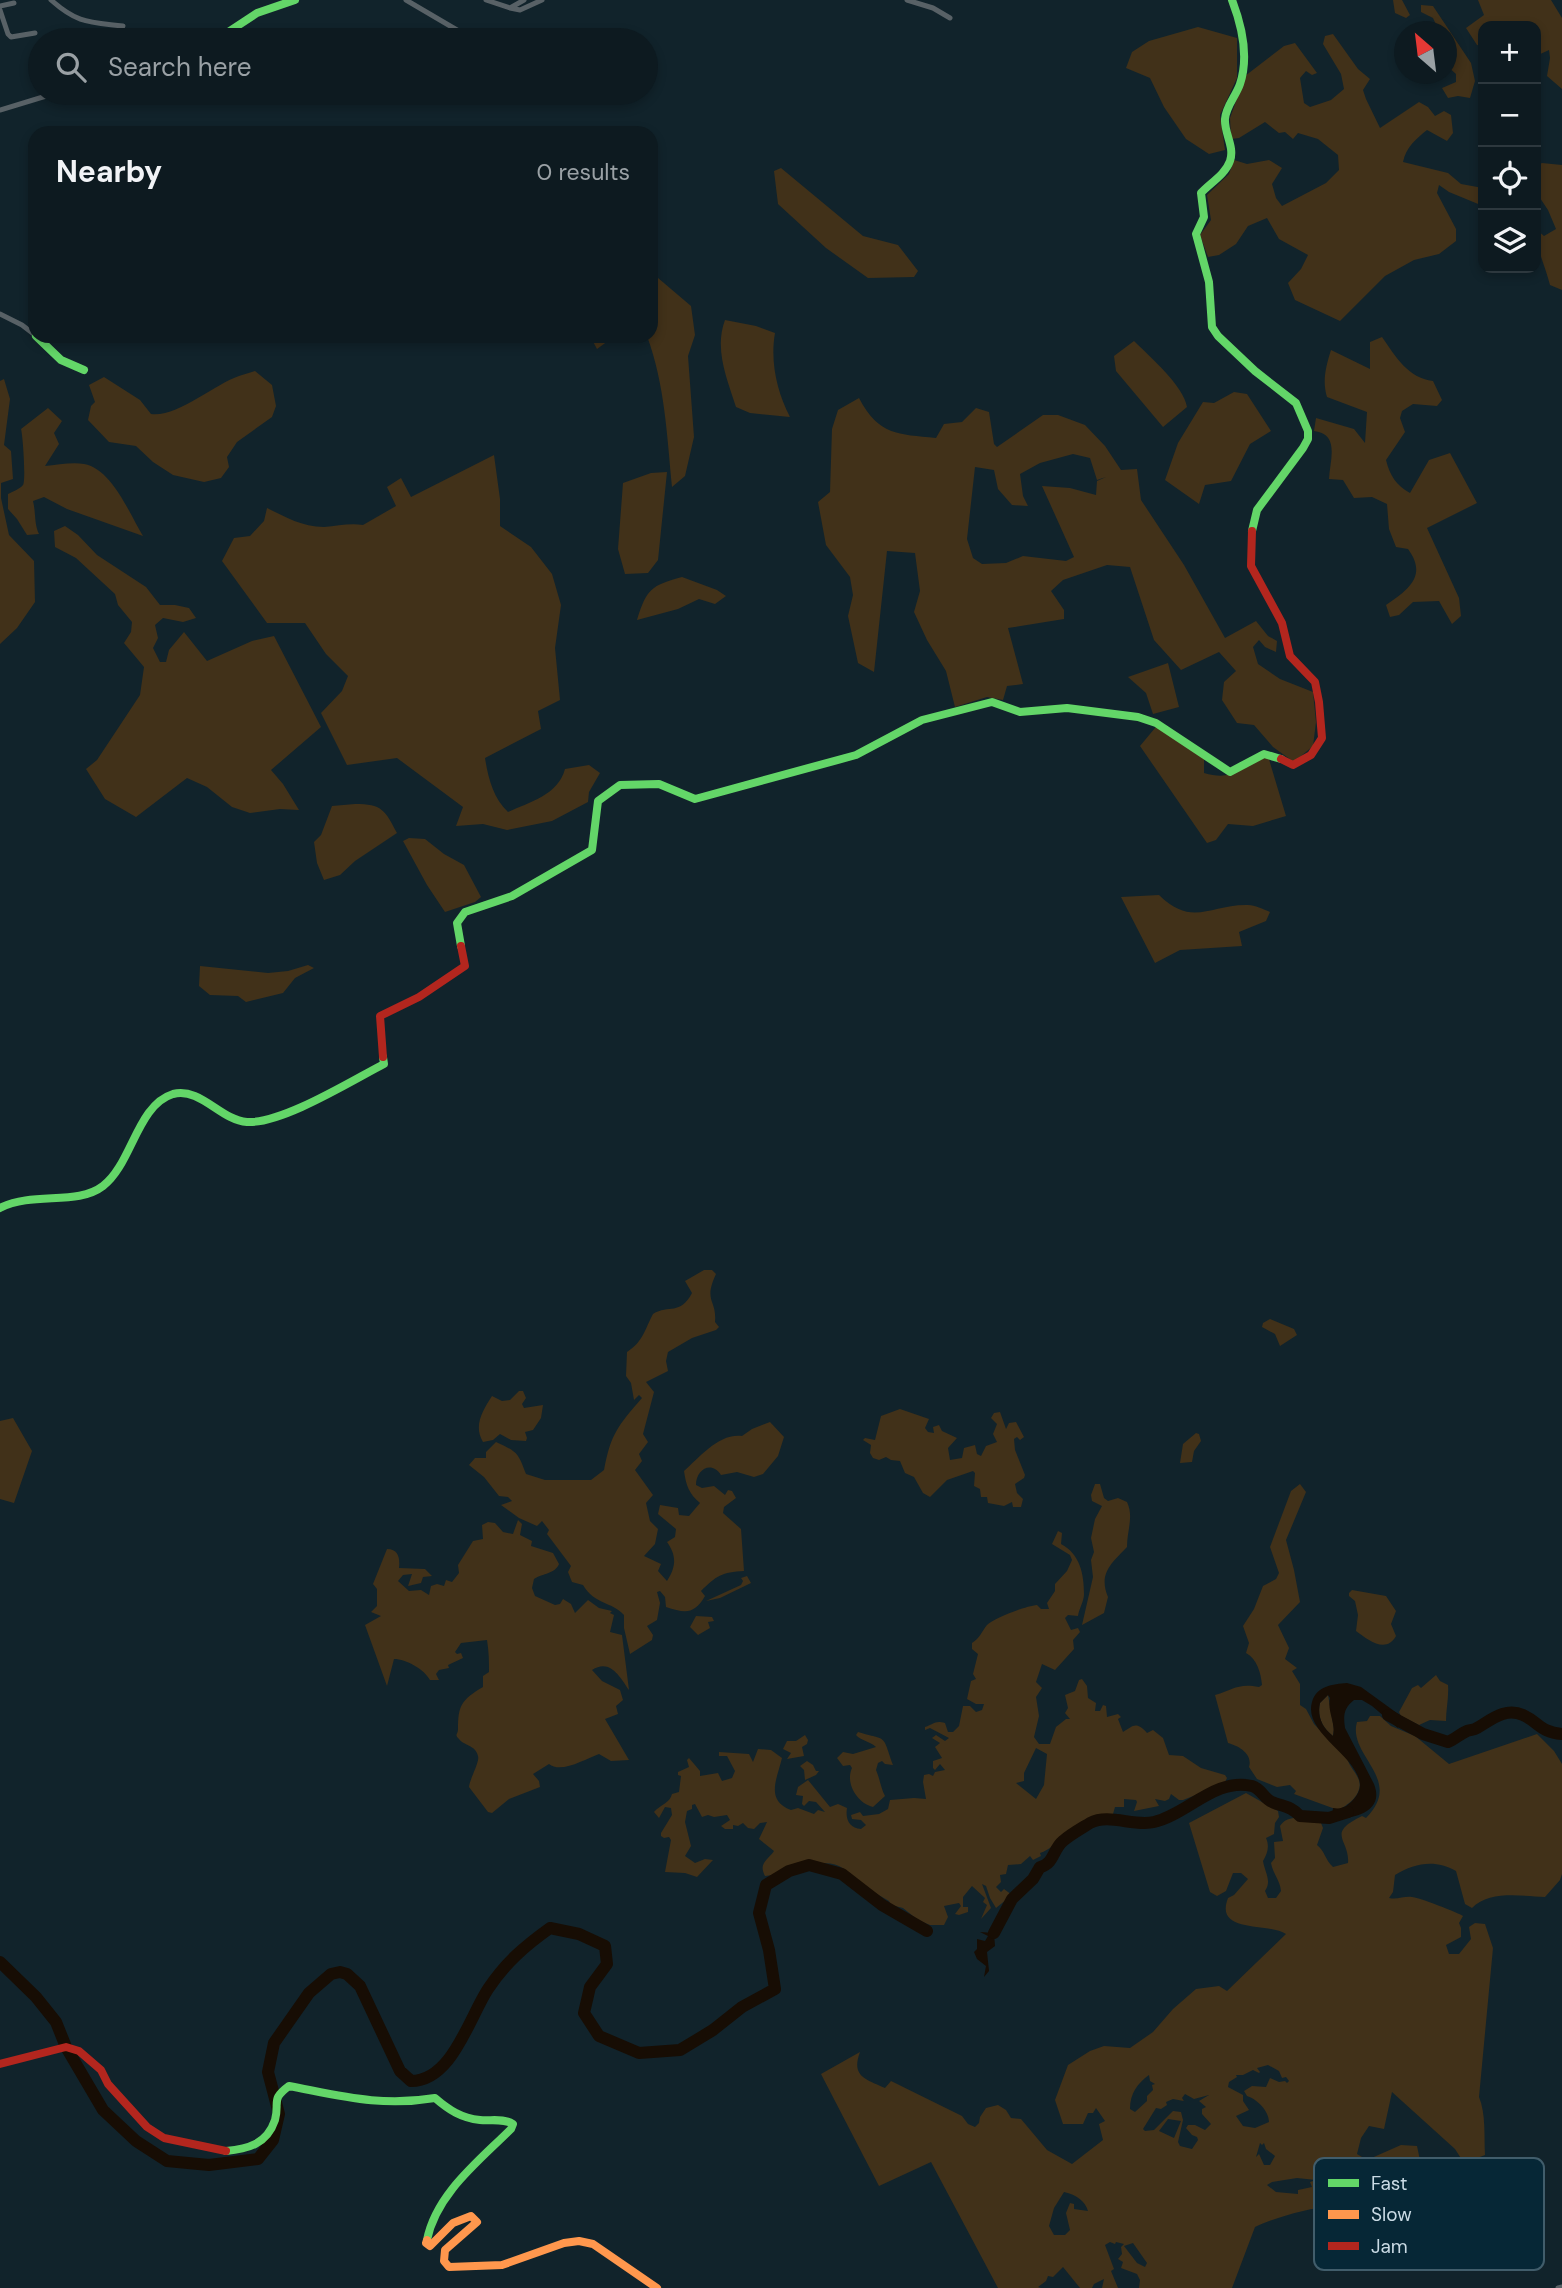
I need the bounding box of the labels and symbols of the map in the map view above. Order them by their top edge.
north arrow [1394,21,1457,84]
legend [1314,2158,1544,2270]
text: Fast [1371,2171,1407,2196]
text: Slow [1371,2202,1412,2227]
text: Jam [1371,2234,1408,2259]

